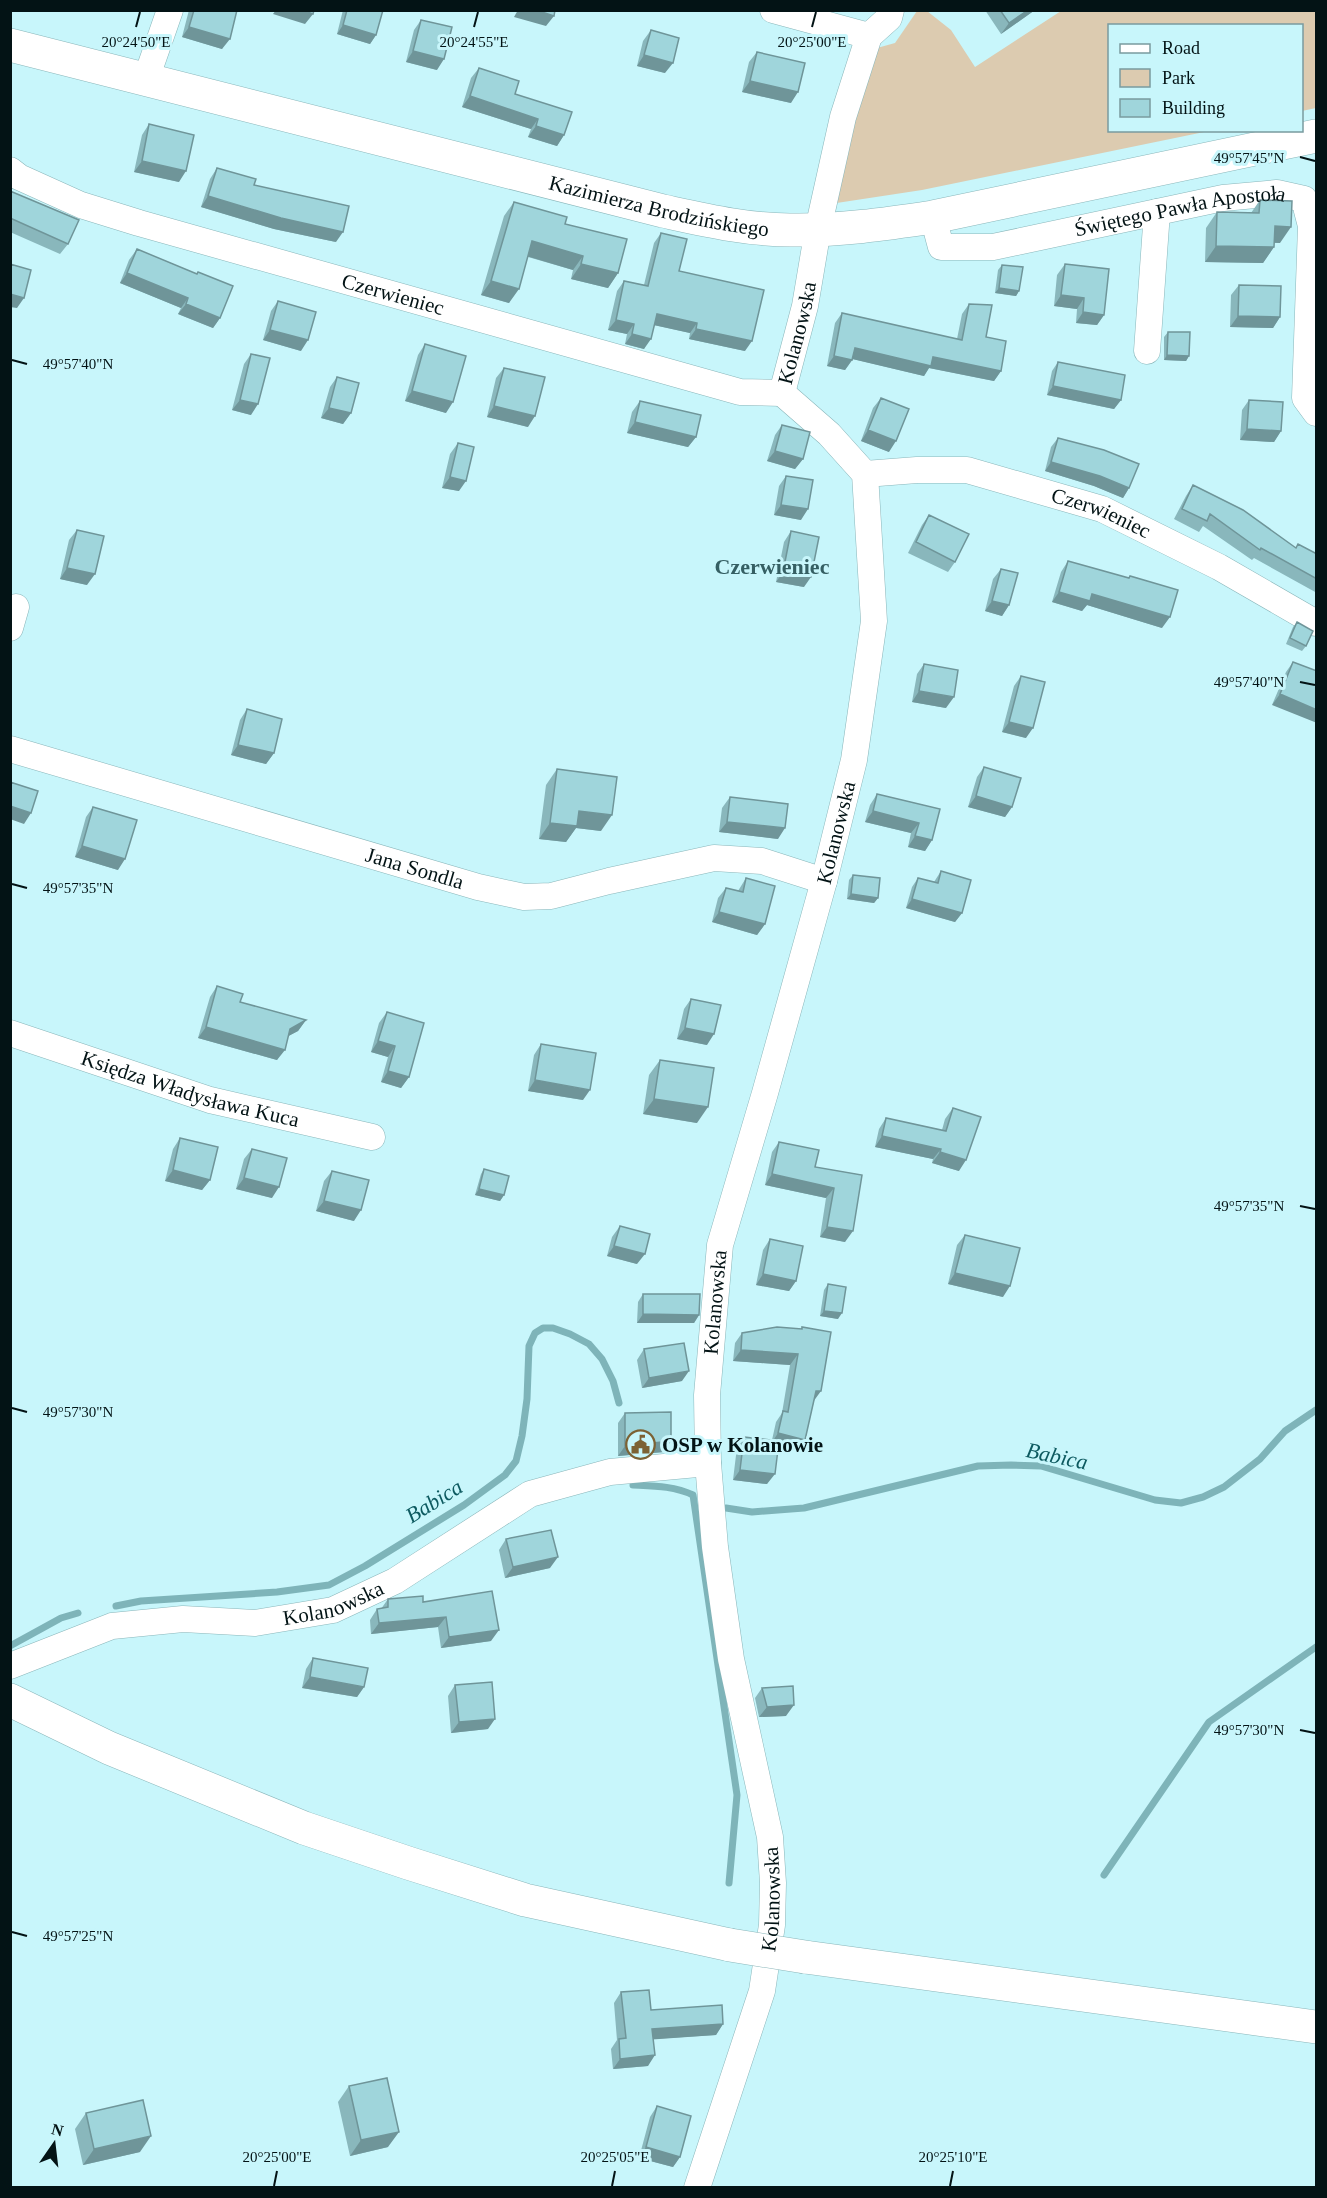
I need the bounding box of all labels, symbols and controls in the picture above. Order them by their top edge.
legend [1108,24,1303,132]
text: 20°24'50"E [102,34,171,50]
text: 20°24'55"E [440,34,509,50]
text: 20°25'00"E [778,34,847,50]
text: Road [1162,38,1200,58]
text: Park [1162,68,1195,88]
text: Building [1162,98,1225,118]
text: 49°57'45"N [1214,150,1284,166]
street label: Kazimierza Brodzińskiego [547,171,770,241]
street label: Świętego Pawła Apostoła [1072,181,1289,241]
street label: Czerwieniec [339,269,447,320]
street label: Kolanowska [773,279,821,387]
text: 49°57'40"N [43,356,113,372]
street label: Czerwieniec [1049,483,1155,543]
district label: Czerwieniec [715,554,830,579]
text: 49°57'40"N [1214,674,1284,690]
street label: Kolanowska [812,778,860,886]
street label: Jana Sondla [363,843,467,894]
text: 49°57'35"N [43,880,113,896]
street label: Księdza Władysława Kuca [78,1046,302,1132]
text: 49°57'35"N [1214,1198,1284,1214]
street label: Kolanowska [699,1248,732,1356]
text: 49°57'30"N [43,1404,113,1420]
public building icon: OSP w Kolanowie [625,1429,657,1461]
place label: OSP w Kolanowie [662,1433,823,1457]
water label: Babica [1024,1437,1090,1475]
water label: Babica [401,1474,467,1528]
street label: Kolanowska [281,1576,388,1630]
text: 49°57'30"N [1214,1722,1284,1738]
street label: Kolanowska [756,1845,785,1953]
text: 49°57'25"N [43,1928,113,1944]
north arrow [24,2114,84,2174]
text: N [50,2120,66,2140]
text: 20°25'00"E [243,2149,312,2165]
text: 20°25'05"E [581,2149,650,2165]
text: 20°25'10"E [919,2149,988,2165]

